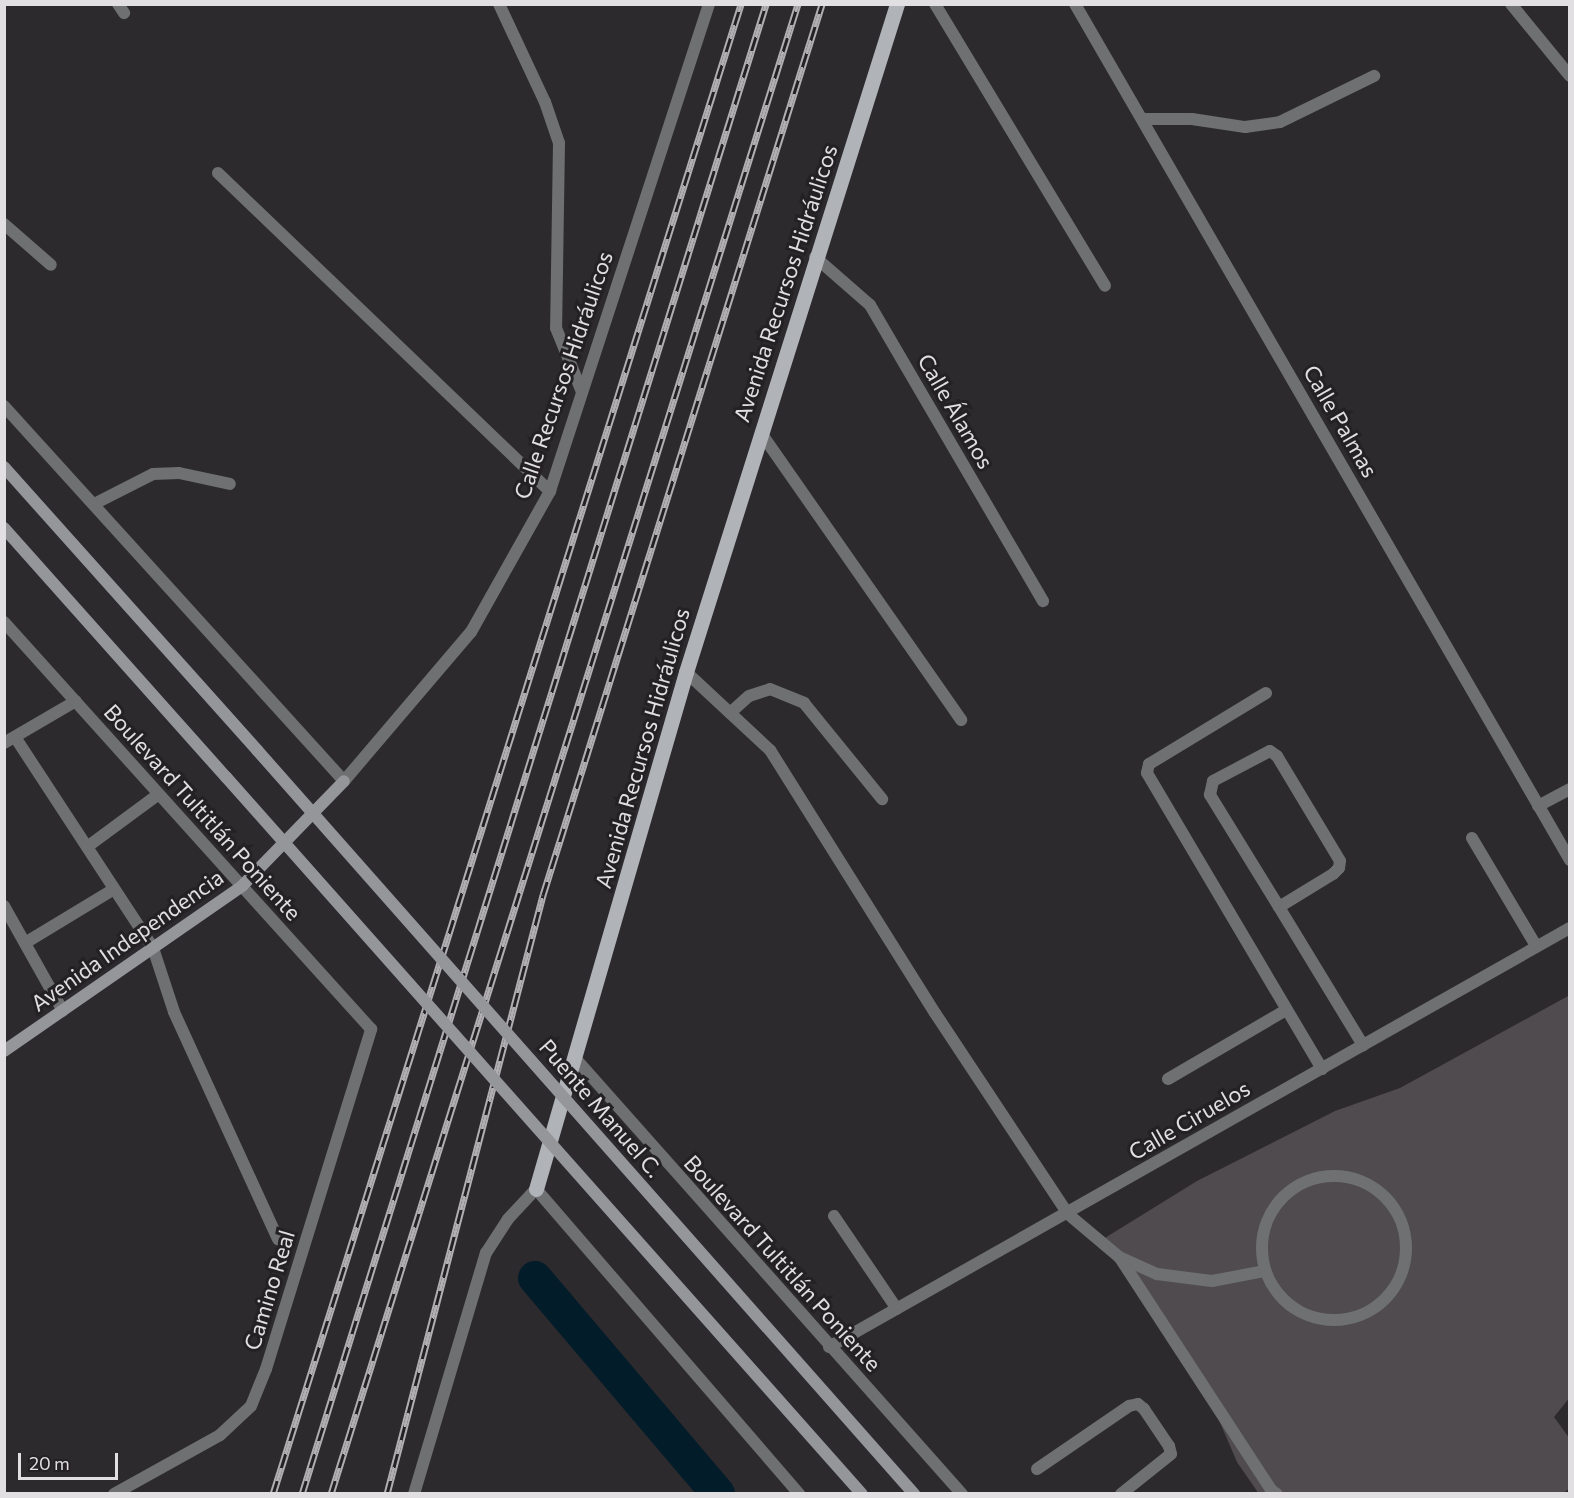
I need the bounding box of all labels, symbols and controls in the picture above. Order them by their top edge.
street label: Avenida Recursos Hidráulicos [728,141,842,425]
street label: Calle Recursos Hidráulicos [508,248,618,502]
street label: Calle Álamos [913,349,999,473]
street label: Calle Palmas [1298,360,1384,482]
street label: Avenida Recursos Hidráulicos [589,605,695,891]
street label: Boulevard Tultitlán Poniente [99,699,307,925]
street label: Avenida Independencia [26,864,228,1016]
street label: Puente Manuel C. [534,1034,668,1182]
street label: Calle Ciruelos [1124,1075,1254,1165]
street label: Boulevard Tultitlán Poniente [679,1150,887,1376]
street label: Camino Real [238,1227,300,1353]
scale bar [21,1441,122,1479]
text: 20 m [29,1452,70,1474]

